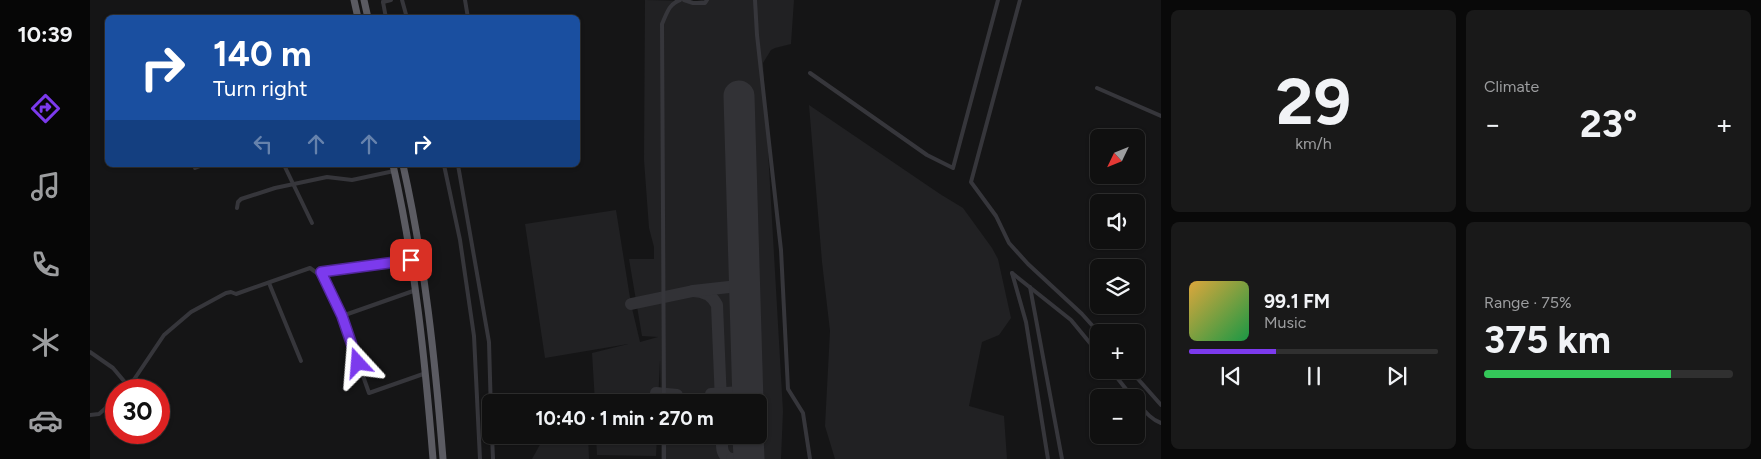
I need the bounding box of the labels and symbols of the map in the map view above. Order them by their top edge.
north arrow [1090,129,1145,184]
pin [390,239,432,281]
position arrow [331,336,383,388]
speed limit sign: 30 [105,379,170,444]

